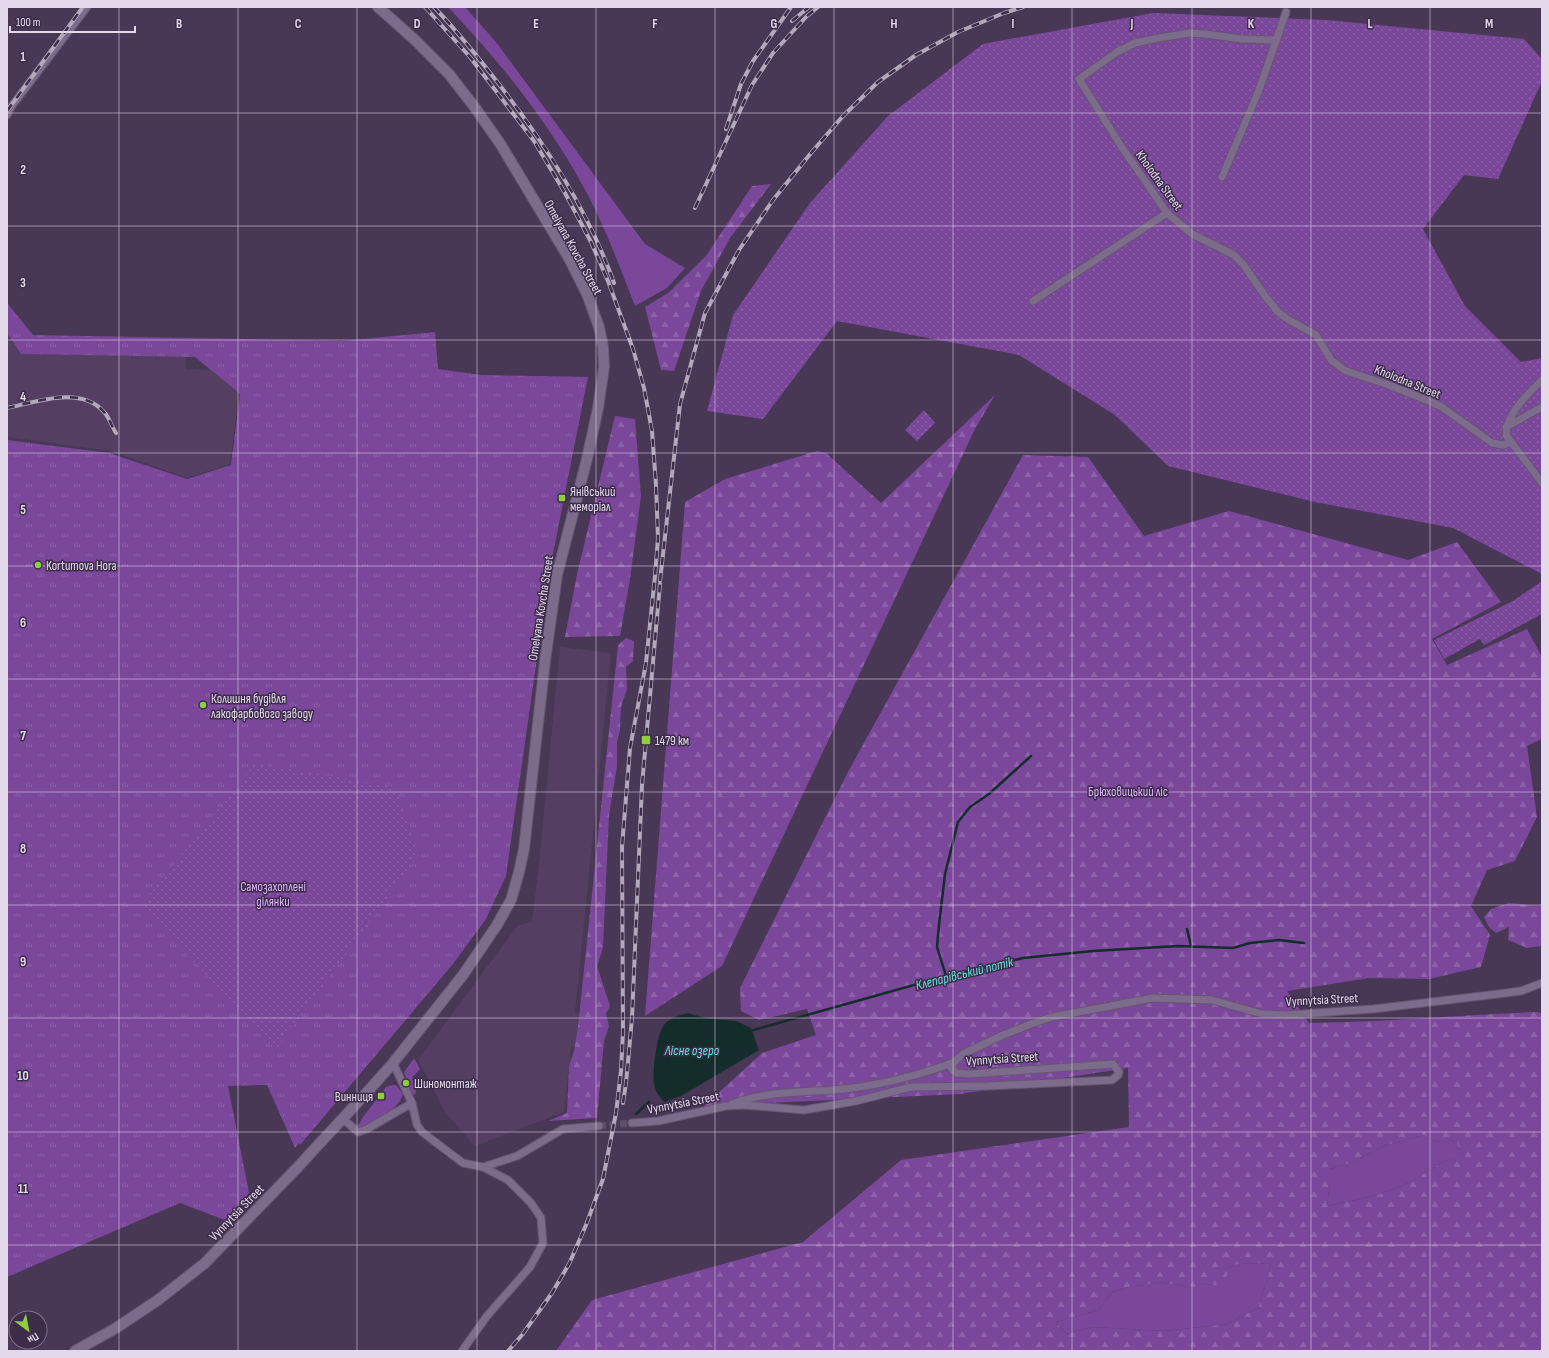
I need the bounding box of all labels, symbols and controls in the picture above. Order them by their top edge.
scale bar [10,8,135,34]
text: 100 m [16,15,41,30]
text: B [176,16,182,32]
text: C [295,16,302,32]
text: D [414,16,421,32]
text: E [533,16,539,32]
text: F [652,16,658,32]
text: G [771,16,778,32]
text: H [891,16,898,32]
text: I [1012,16,1015,32]
text: J [1130,16,1134,32]
text: K [1248,16,1255,32]
text: L [1367,16,1373,32]
text: M [1485,16,1493,32]
text: 1 [20,49,26,65]
street label: Kholodna Street [1132,147,1186,214]
text: 2 [20,162,26,178]
street label: Omelyana Kovcha Street [540,197,606,298]
text: 3 [20,275,26,291]
street label: Kholodna Street [1372,361,1443,402]
text: 4 [20,389,26,405]
place label: Янівський меморіал [570,484,615,515]
marker: Янівський меморіал [557,493,567,503]
text: 5 [20,502,26,518]
street label: Omelyana Kovcha Street [525,555,557,662]
place label: Kortumova Hora [46,558,116,574]
marker: Kortumova Hora [33,560,43,570]
text: 6 [20,615,26,631]
place label: Колишня будівля лакофарбового заводу [211,691,313,722]
marker: Колишня будівля лакофарбового заводу [198,700,208,710]
text: 7 [20,728,26,744]
place label: 1479 км [655,733,689,749]
marker: 1479 км [640,734,652,746]
park label: Брюховицький ліс [1088,784,1168,800]
text: 8 [20,841,26,857]
park label: Самозахоплені ділянки [240,879,306,910]
water label: Клепарівський потік [914,953,1015,994]
text: 9 [20,954,26,970]
street label: Vynnytsia Street [1285,990,1359,1010]
water label: Лісне озеро [664,1042,720,1059]
street label: Vynnytsia Street [965,1048,1039,1070]
text: 10 [17,1068,29,1084]
place label: Шиномонтаж [414,1076,477,1092]
marker: Шиномонтаж [401,1078,411,1088]
street label: Vynnytsia Street [646,1088,720,1118]
place label: Винниця [335,1089,373,1105]
marker: Винниця [376,1091,386,1101]
text: 11 [18,1181,28,1197]
street label: Vynnytsia Street [206,1181,268,1244]
north arrow [8,1310,48,1350]
text: Пн [25,1330,41,1346]

